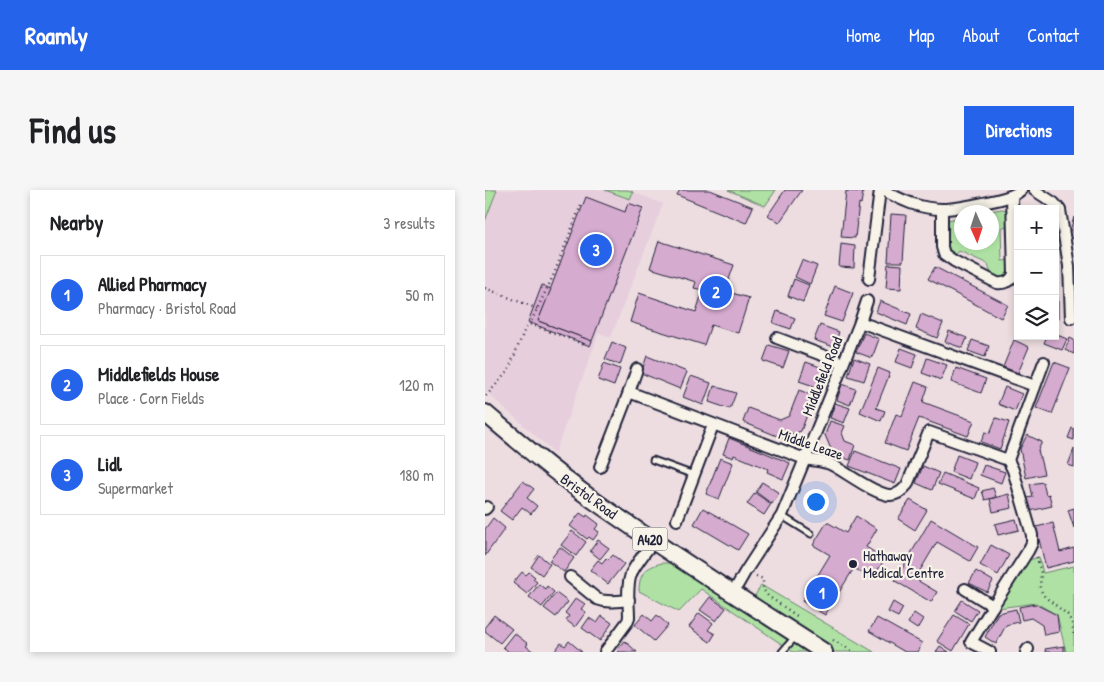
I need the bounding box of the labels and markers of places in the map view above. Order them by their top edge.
pin: 3 [580,231,612,269]
pin: 2 [700,273,732,311]
place label: Hathaway Medical Centre [863,545,944,583]
marker: Hathaway Medical Centre [847,558,859,570]
pin: 1 [806,574,838,612]

